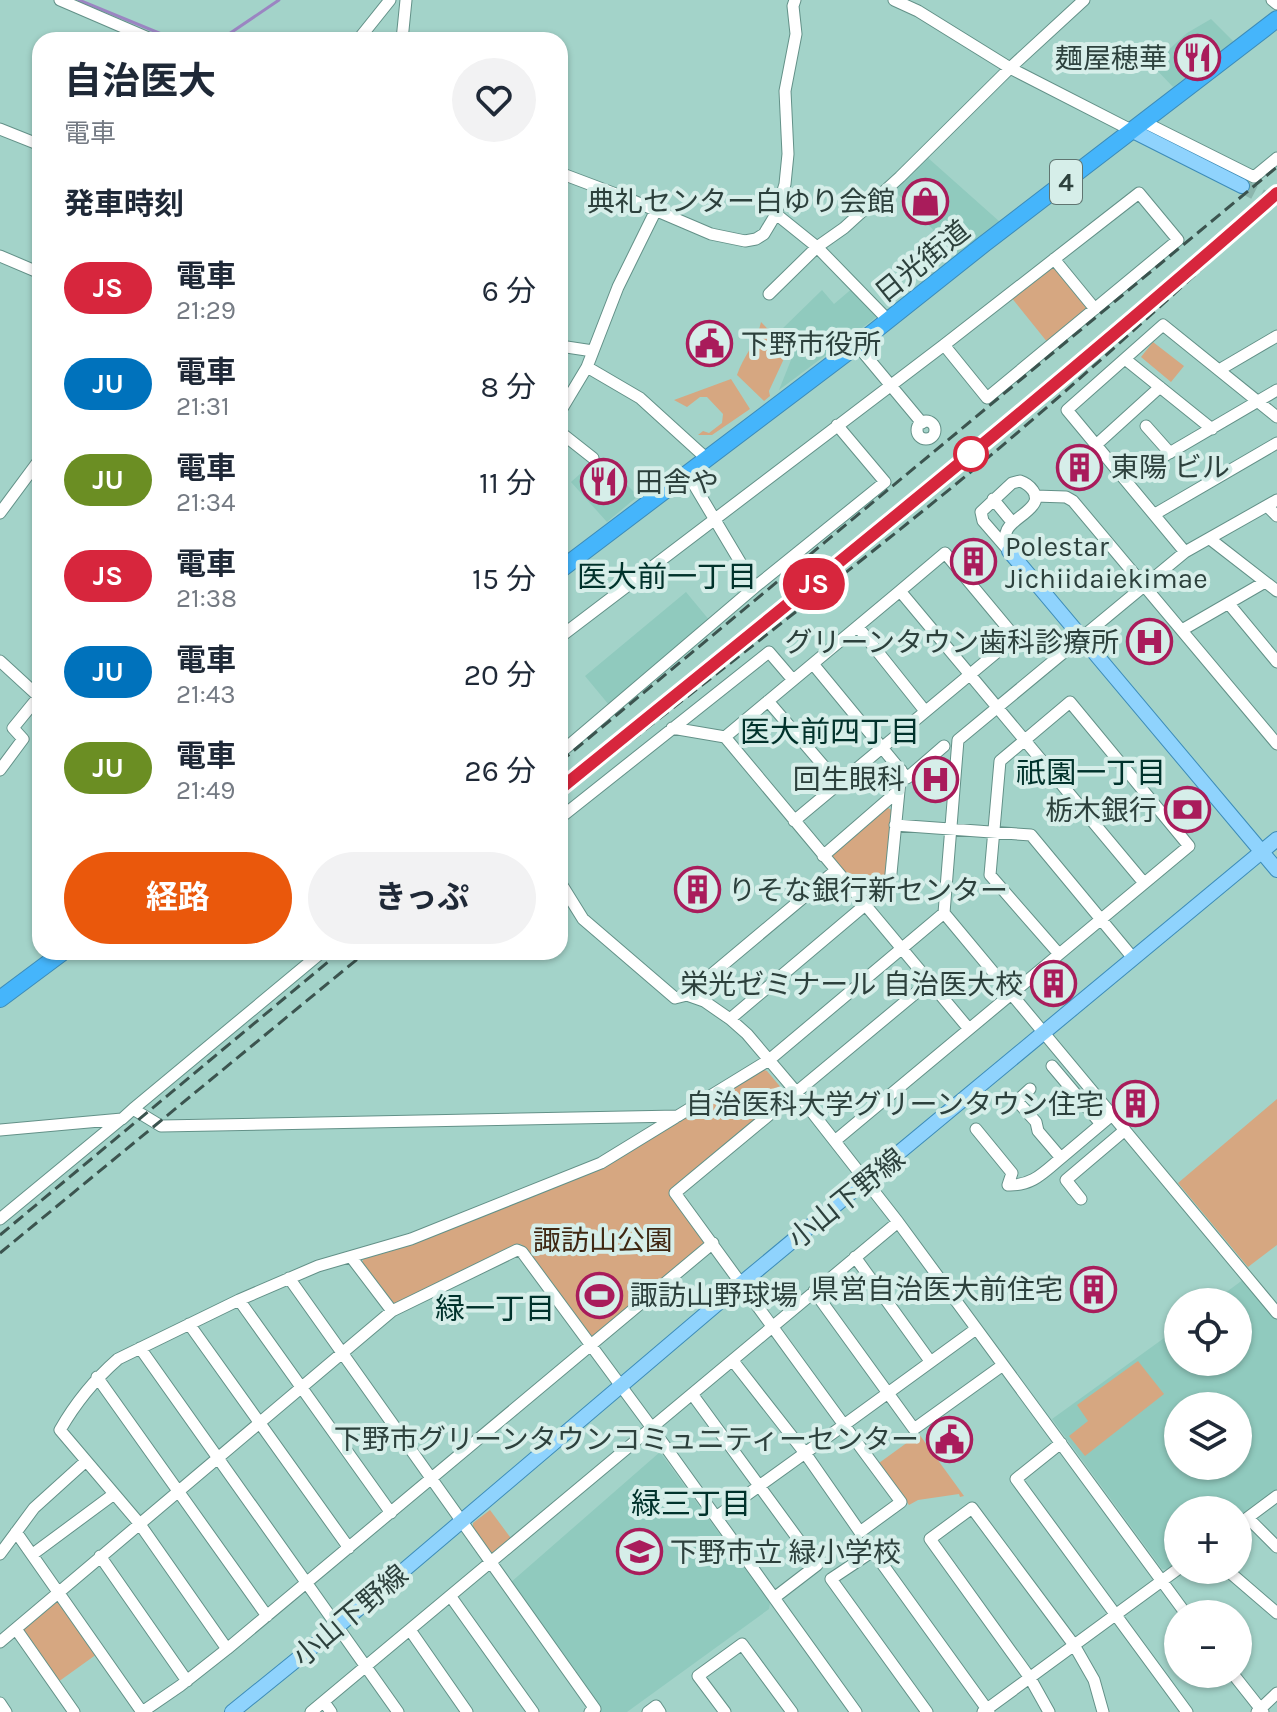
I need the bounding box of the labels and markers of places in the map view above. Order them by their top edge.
restaurant icon: 麺屋穂華 [1174,34,1222,82]
place label: 麺屋穂華 [1055,42,1167,75]
shop icon: 典礼センター白ゆり会館 [902,177,950,225]
place label: 典礼センター白ゆり会館 [587,185,895,218]
public building icon: 下野市役所 [686,320,734,368]
place label: 下野市役所 [741,328,881,361]
unlabelled marker [954,437,988,471]
building icon: 東陽 ビル [1056,443,1104,491]
place label: 東陽 ビル [1111,451,1230,484]
restaurant icon: 田舎や [580,458,628,506]
place label: 田舎や [635,466,719,499]
place label: Polestar Jichiidaiekimae [1005,530,1208,595]
building icon: Polestar Jichiidaiekimae [950,538,998,586]
hospital icon: グリーンタウン歯科診療所 [1126,618,1174,666]
place label: グリーンタウン歯科診療所 [784,626,1119,659]
hospital icon: 回生眼科 [912,755,960,803]
place label: 回生眼科 [793,763,905,796]
bank icon: 栃木銀行 [1164,786,1212,834]
place label: 栃木銀行 [1045,794,1157,827]
building icon: りそな銀行新センター [673,866,721,914]
place label: りそな銀行新センター [728,874,1008,907]
building icon: 栄光ゼミナール 自治医大校 [1030,960,1078,1008]
place label: 栄光ゼミナール 自治医大校 [680,968,1023,1001]
building icon: 自治医科大学グリーンタウン住宅 [1111,1080,1159,1128]
place label: 自治医科大学グリーンタウン住宅 [685,1088,1104,1121]
building icon: 県営自治医大前住宅 [1070,1265,1118,1313]
sports icon: 諏訪山野球場 [575,1271,623,1319]
place label: 県営自治医大前住宅 [811,1273,1063,1306]
place label: 諏訪山野球場 [630,1279,798,1312]
public building icon: 下野市グリーンタウンコミュニティーセンター [926,1415,974,1463]
place label: 下野市グリーンタウンコミュニティーセンター [334,1423,919,1456]
school or university icon: 下野市立 緑小学校 [615,1528,663,1576]
place label: 下野市立 緑小学校 [670,1536,901,1569]

